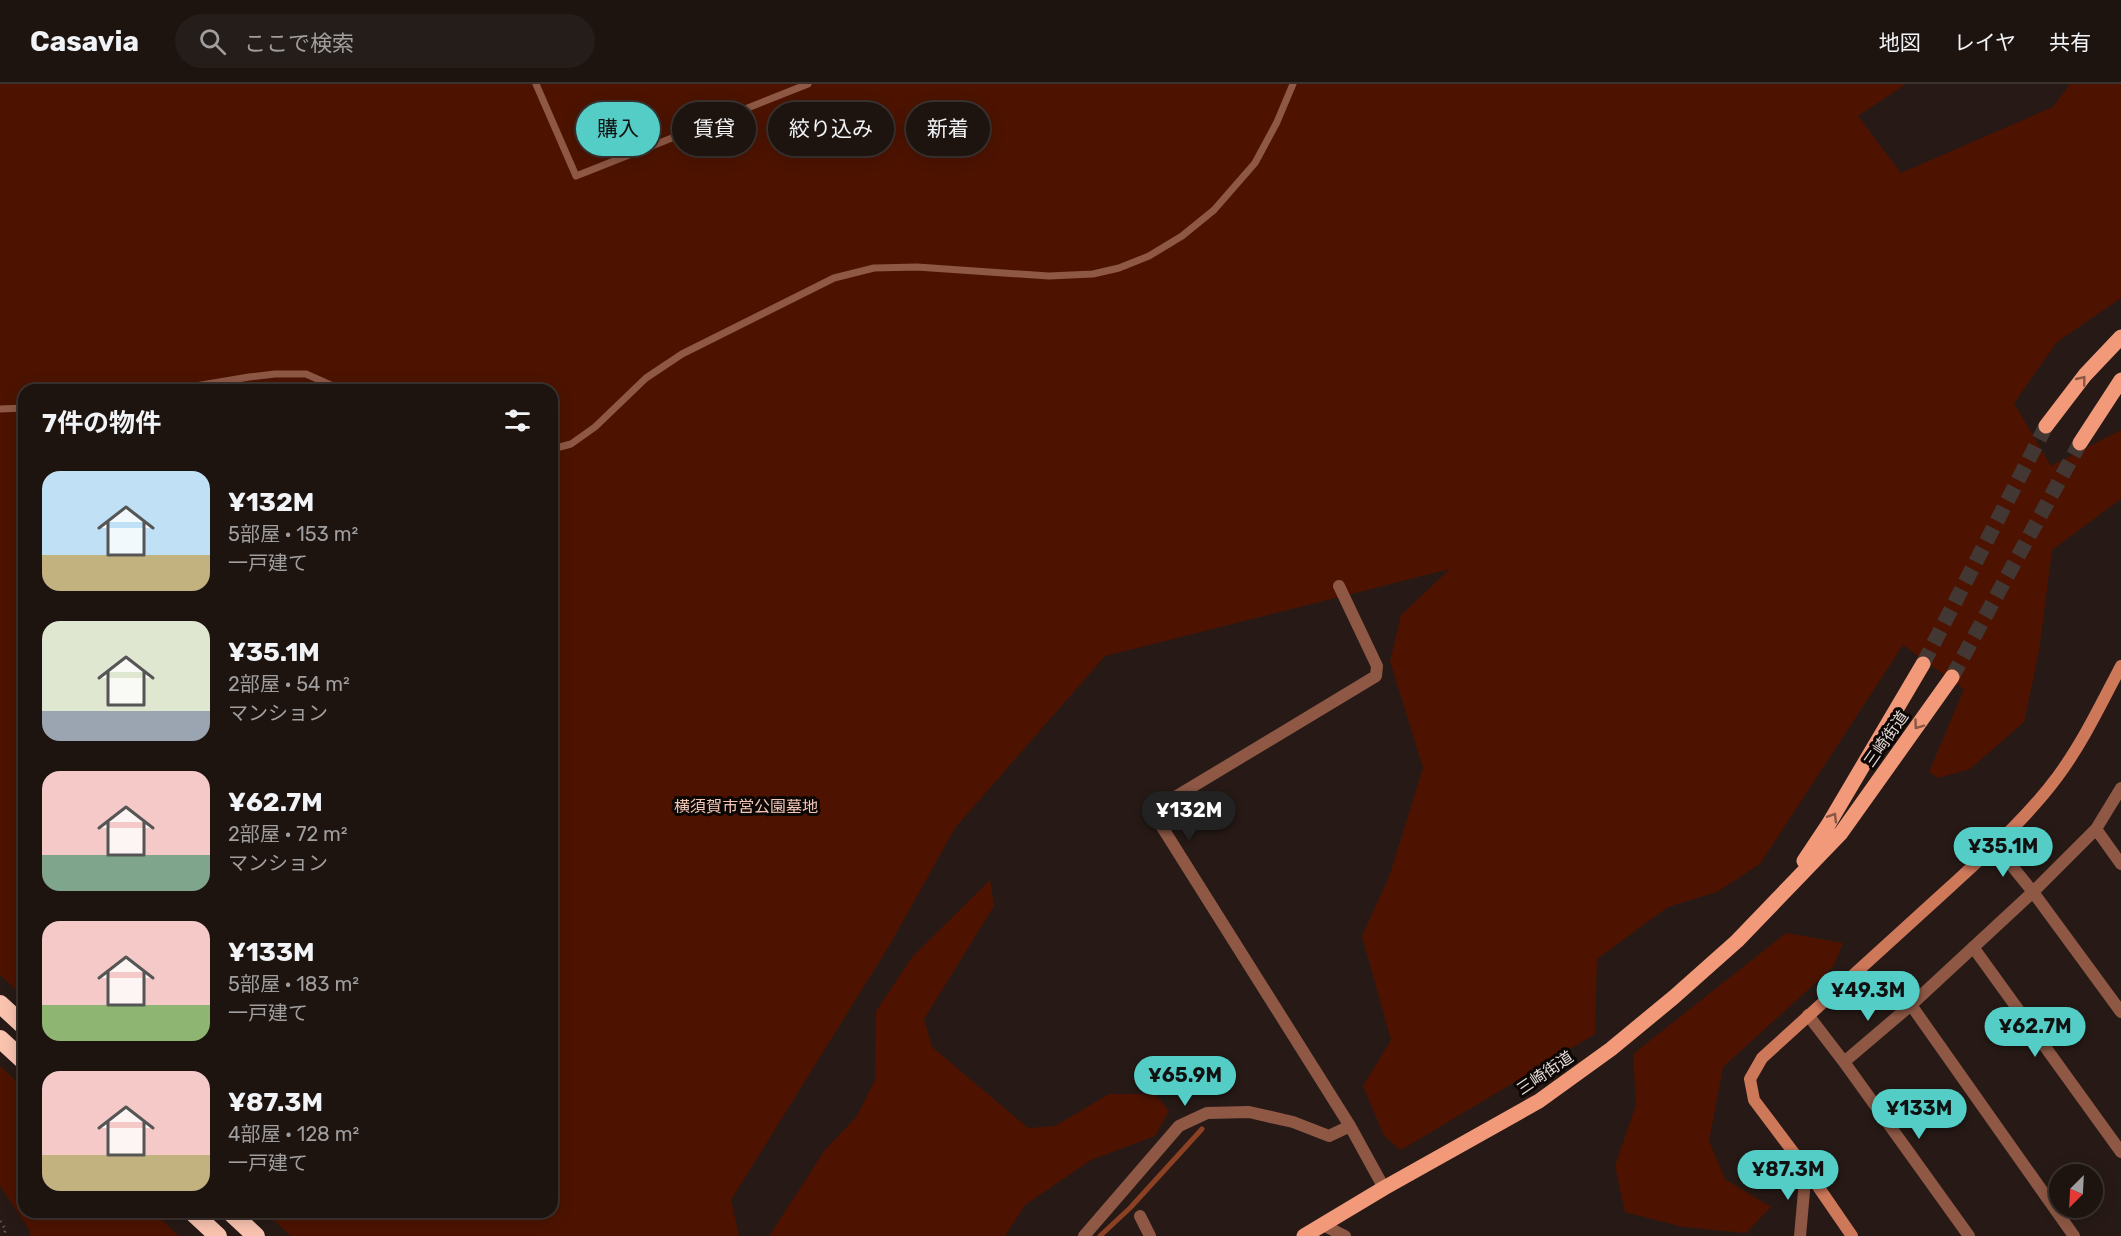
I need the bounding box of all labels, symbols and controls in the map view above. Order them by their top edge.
search box [175,14,595,68]
text: Casavia [30,25,139,58]
icon: search [196,25,229,58]
text: ここで検索 [244,30,354,57]
text: 地図 [1879,30,1921,55]
text: レイヤ [1954,30,2016,55]
text: 共有 [2049,30,2091,55]
chip: 購入 [576,102,660,156]
chip: 賃貸 [672,102,756,156]
chip: 絞り込み [768,102,894,156]
chip: 新着 [906,102,990,156]
one-way arrow [2074,376,2085,387]
icon: filters [501,404,534,437]
text: 7件の物件 [42,408,161,439]
text: ¥132M [228,487,314,518]
icon: home [90,495,162,567]
text: 5部屋 · 153 m² [228,522,358,546]
text: 一戸建て [228,551,308,575]
text: ¥35.1M [228,637,320,668]
icon: home [90,645,162,717]
text: 2部屋 · 54 m² [228,672,350,696]
text: マンション [228,701,328,725]
street label: 三崎街道 [1860,707,1912,771]
one-way arrow [1914,718,1925,729]
text: ¥62.7M [228,787,323,818]
pin: ¥132M [1147,791,1231,842]
icon: home [90,795,162,867]
park label: 横須賀市営公園墓地 [674,797,818,816]
text: ¥132M [1156,798,1222,822]
one-way arrow [1826,813,1837,823]
text: 2部屋 · 72 m² [228,822,348,846]
pin: ¥35.1M [1954,827,2052,878]
text: ¥35.1M [1968,834,2038,858]
text: マンション [228,851,328,875]
text: ¥133M [228,937,315,968]
icon: home [90,945,162,1017]
pin: ¥49.3M [1819,971,1917,1022]
text: 5部屋 · 183 m² [228,972,359,996]
text: ¥49.3M [1831,978,1905,1002]
text: 一戸建て [228,1001,308,1025]
pin: ¥62.7M [1986,1007,2084,1058]
text: ¥62.7M [1999,1014,2071,1038]
street label: 三崎街道 [1513,1047,1577,1099]
pin: ¥65.9M [1136,1056,1234,1107]
text: ¥65.9M [1148,1063,1222,1087]
text: ¥87.3M [228,1087,323,1118]
pin: ¥133M [1877,1089,1961,1140]
icon: home [90,1095,162,1167]
text: ¥133M [1886,1096,1952,1120]
text: 4部屋 · 128 m² [228,1122,359,1146]
pin: ¥87.3M [1739,1150,1837,1201]
text: 一戸建て [228,1151,308,1175]
text: ¥87.3M [1751,1157,1825,1181]
north arrow [2049,1164,2103,1218]
map controls [2049,1164,2103,1218]

